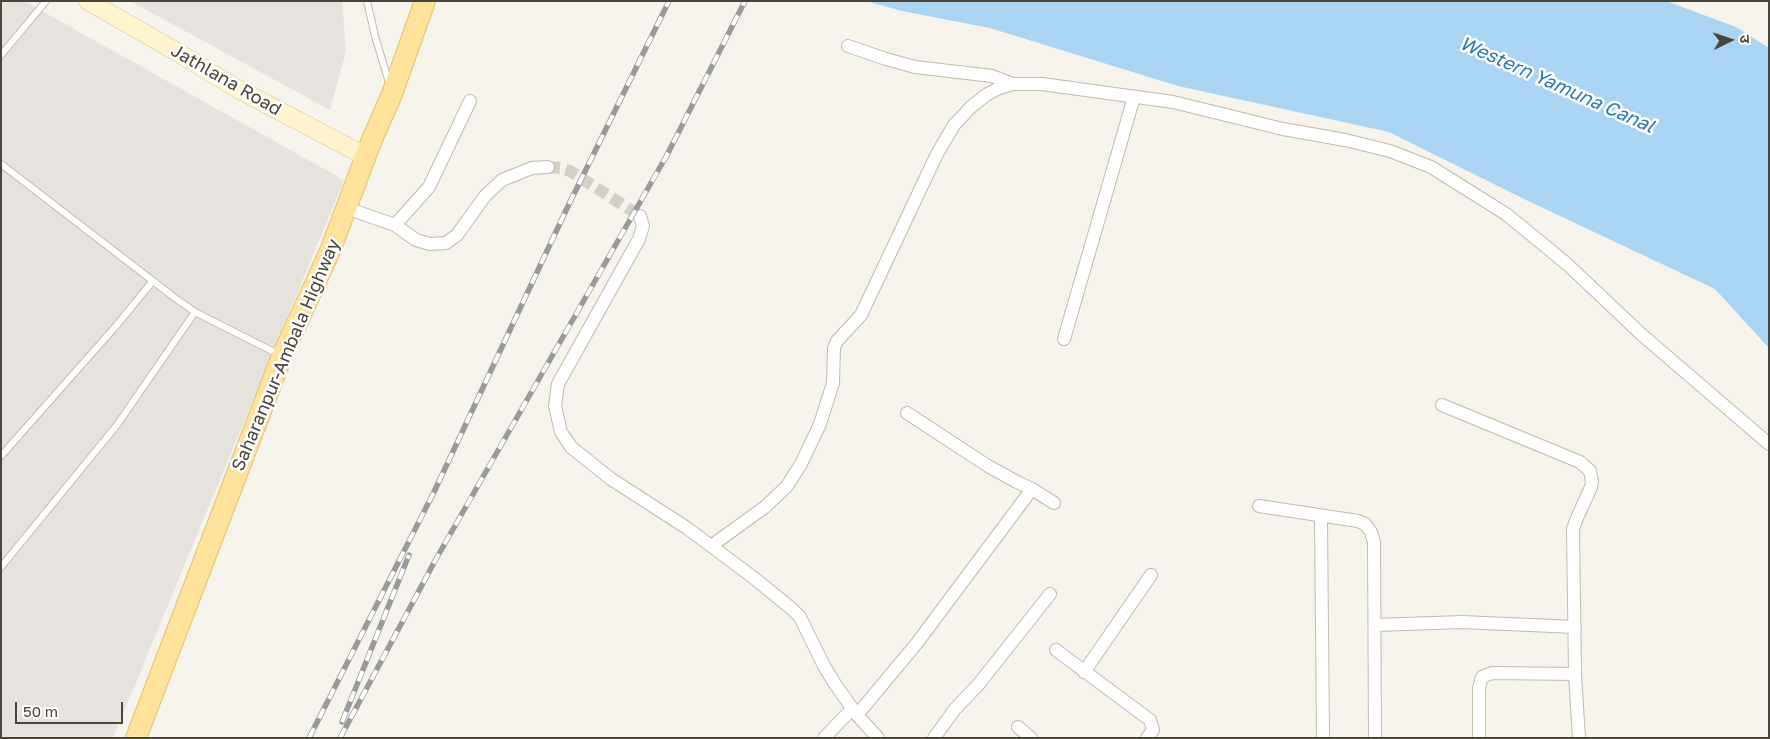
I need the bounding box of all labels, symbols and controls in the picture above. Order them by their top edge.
north arrow [1705,15,1755,65]
water label: Western Yamuna Canal [1456,32,1658,138]
text: उ [1737,34,1754,44]
street label: Jathlana Road [167,40,285,120]
street label: Saharanpur-Ambala Highway [227,236,345,474]
scale bar [18,692,125,724]
text: 50 m [23,702,58,720]

